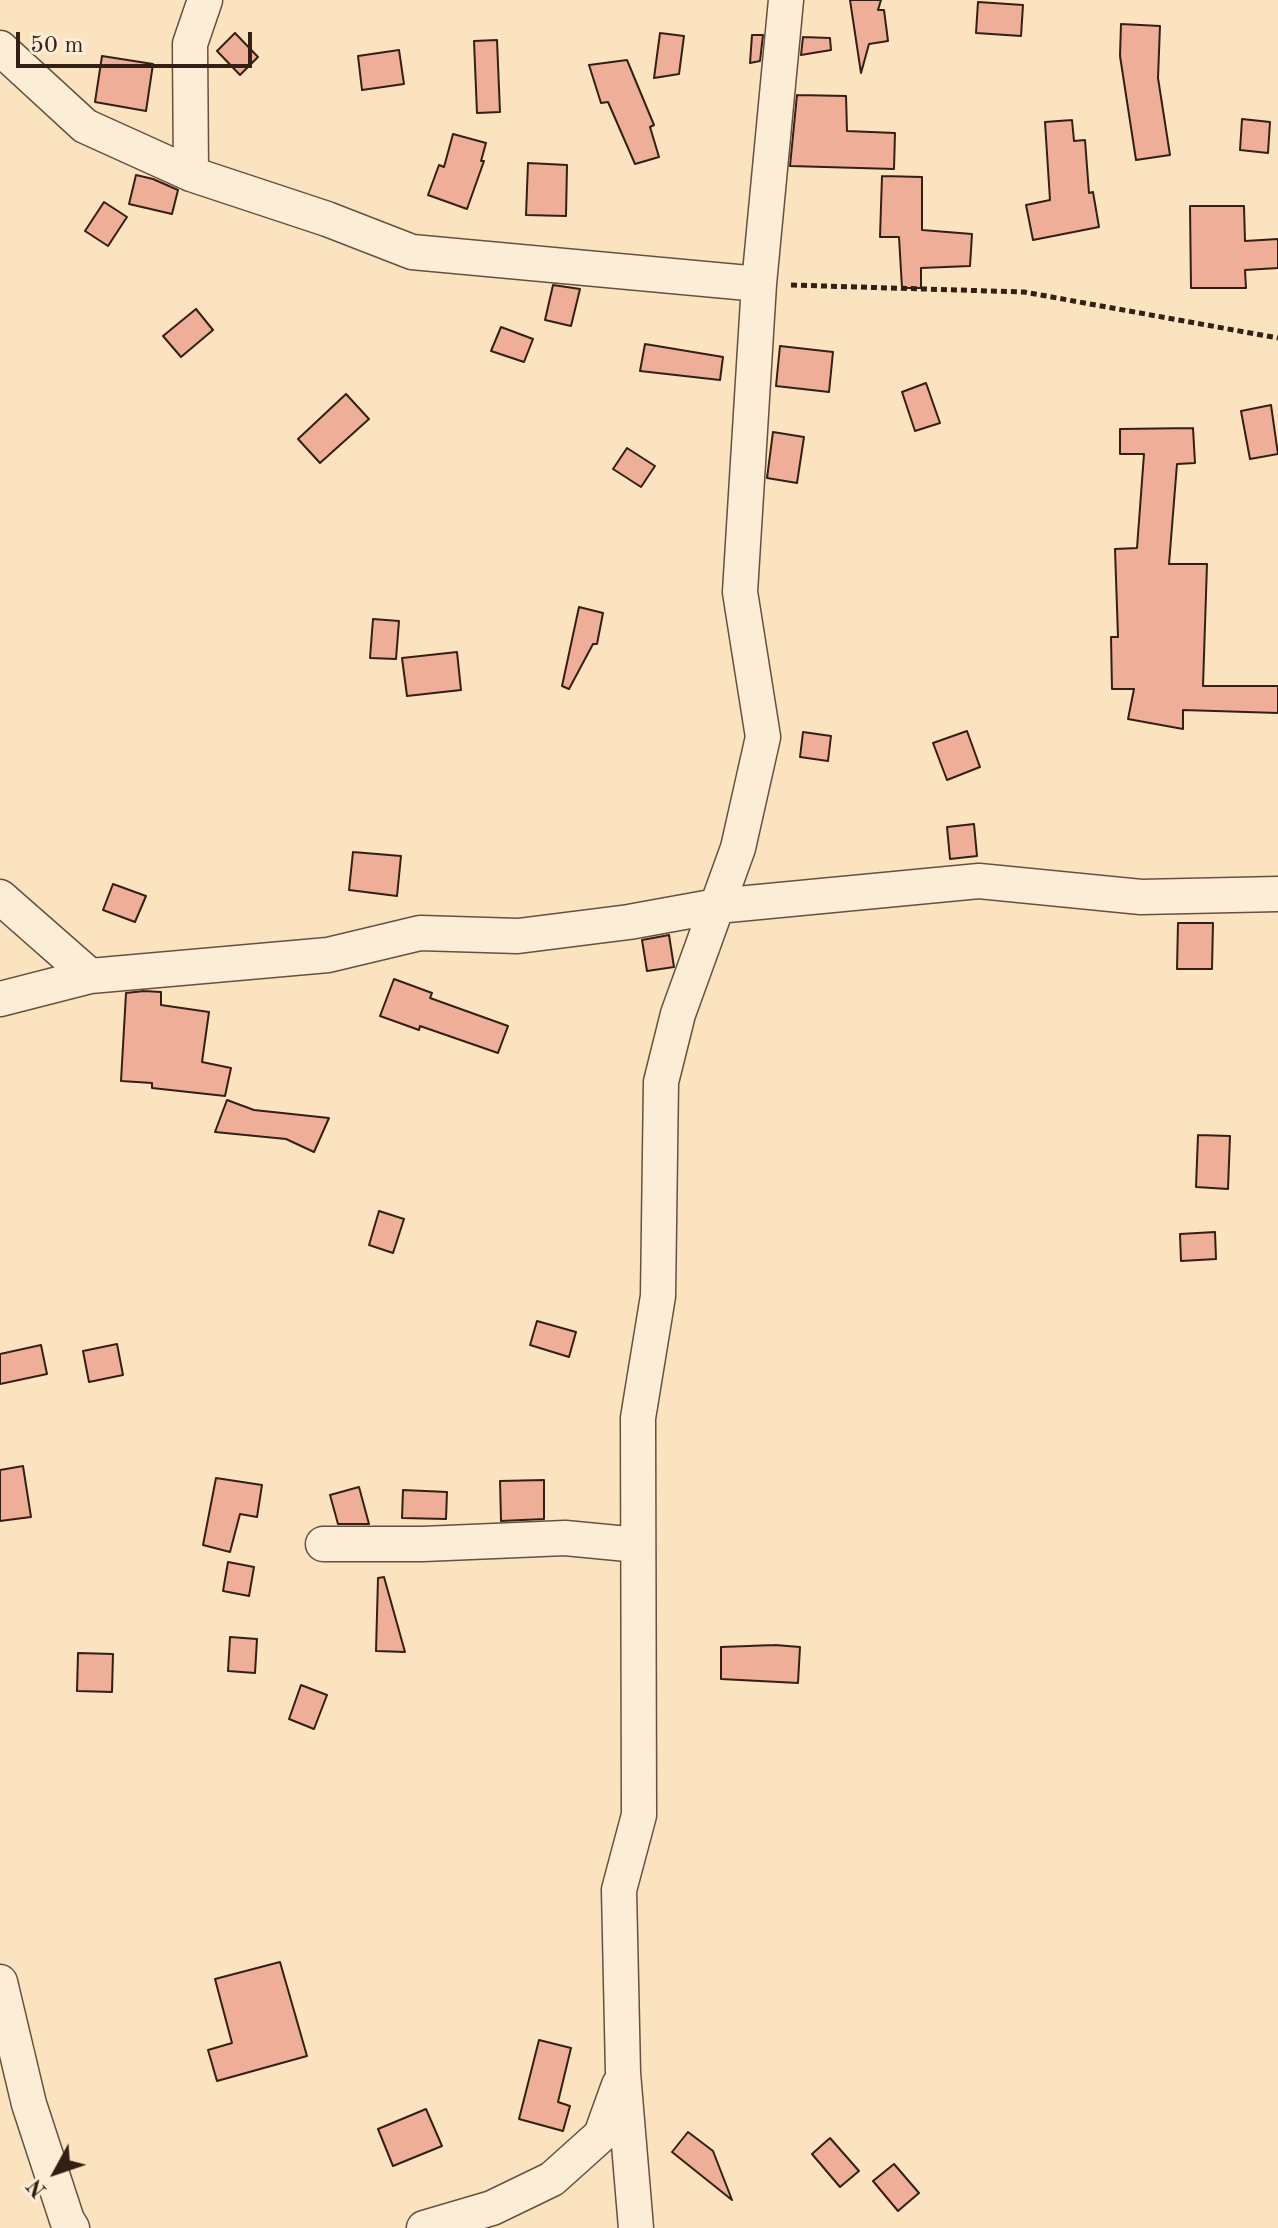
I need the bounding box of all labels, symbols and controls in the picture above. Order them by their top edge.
scale bar [20,16,256,66]
text: 50 m [30,34,84,58]
north arrow [16,2132,96,2212]
text: N [24,2174,51,2201]

